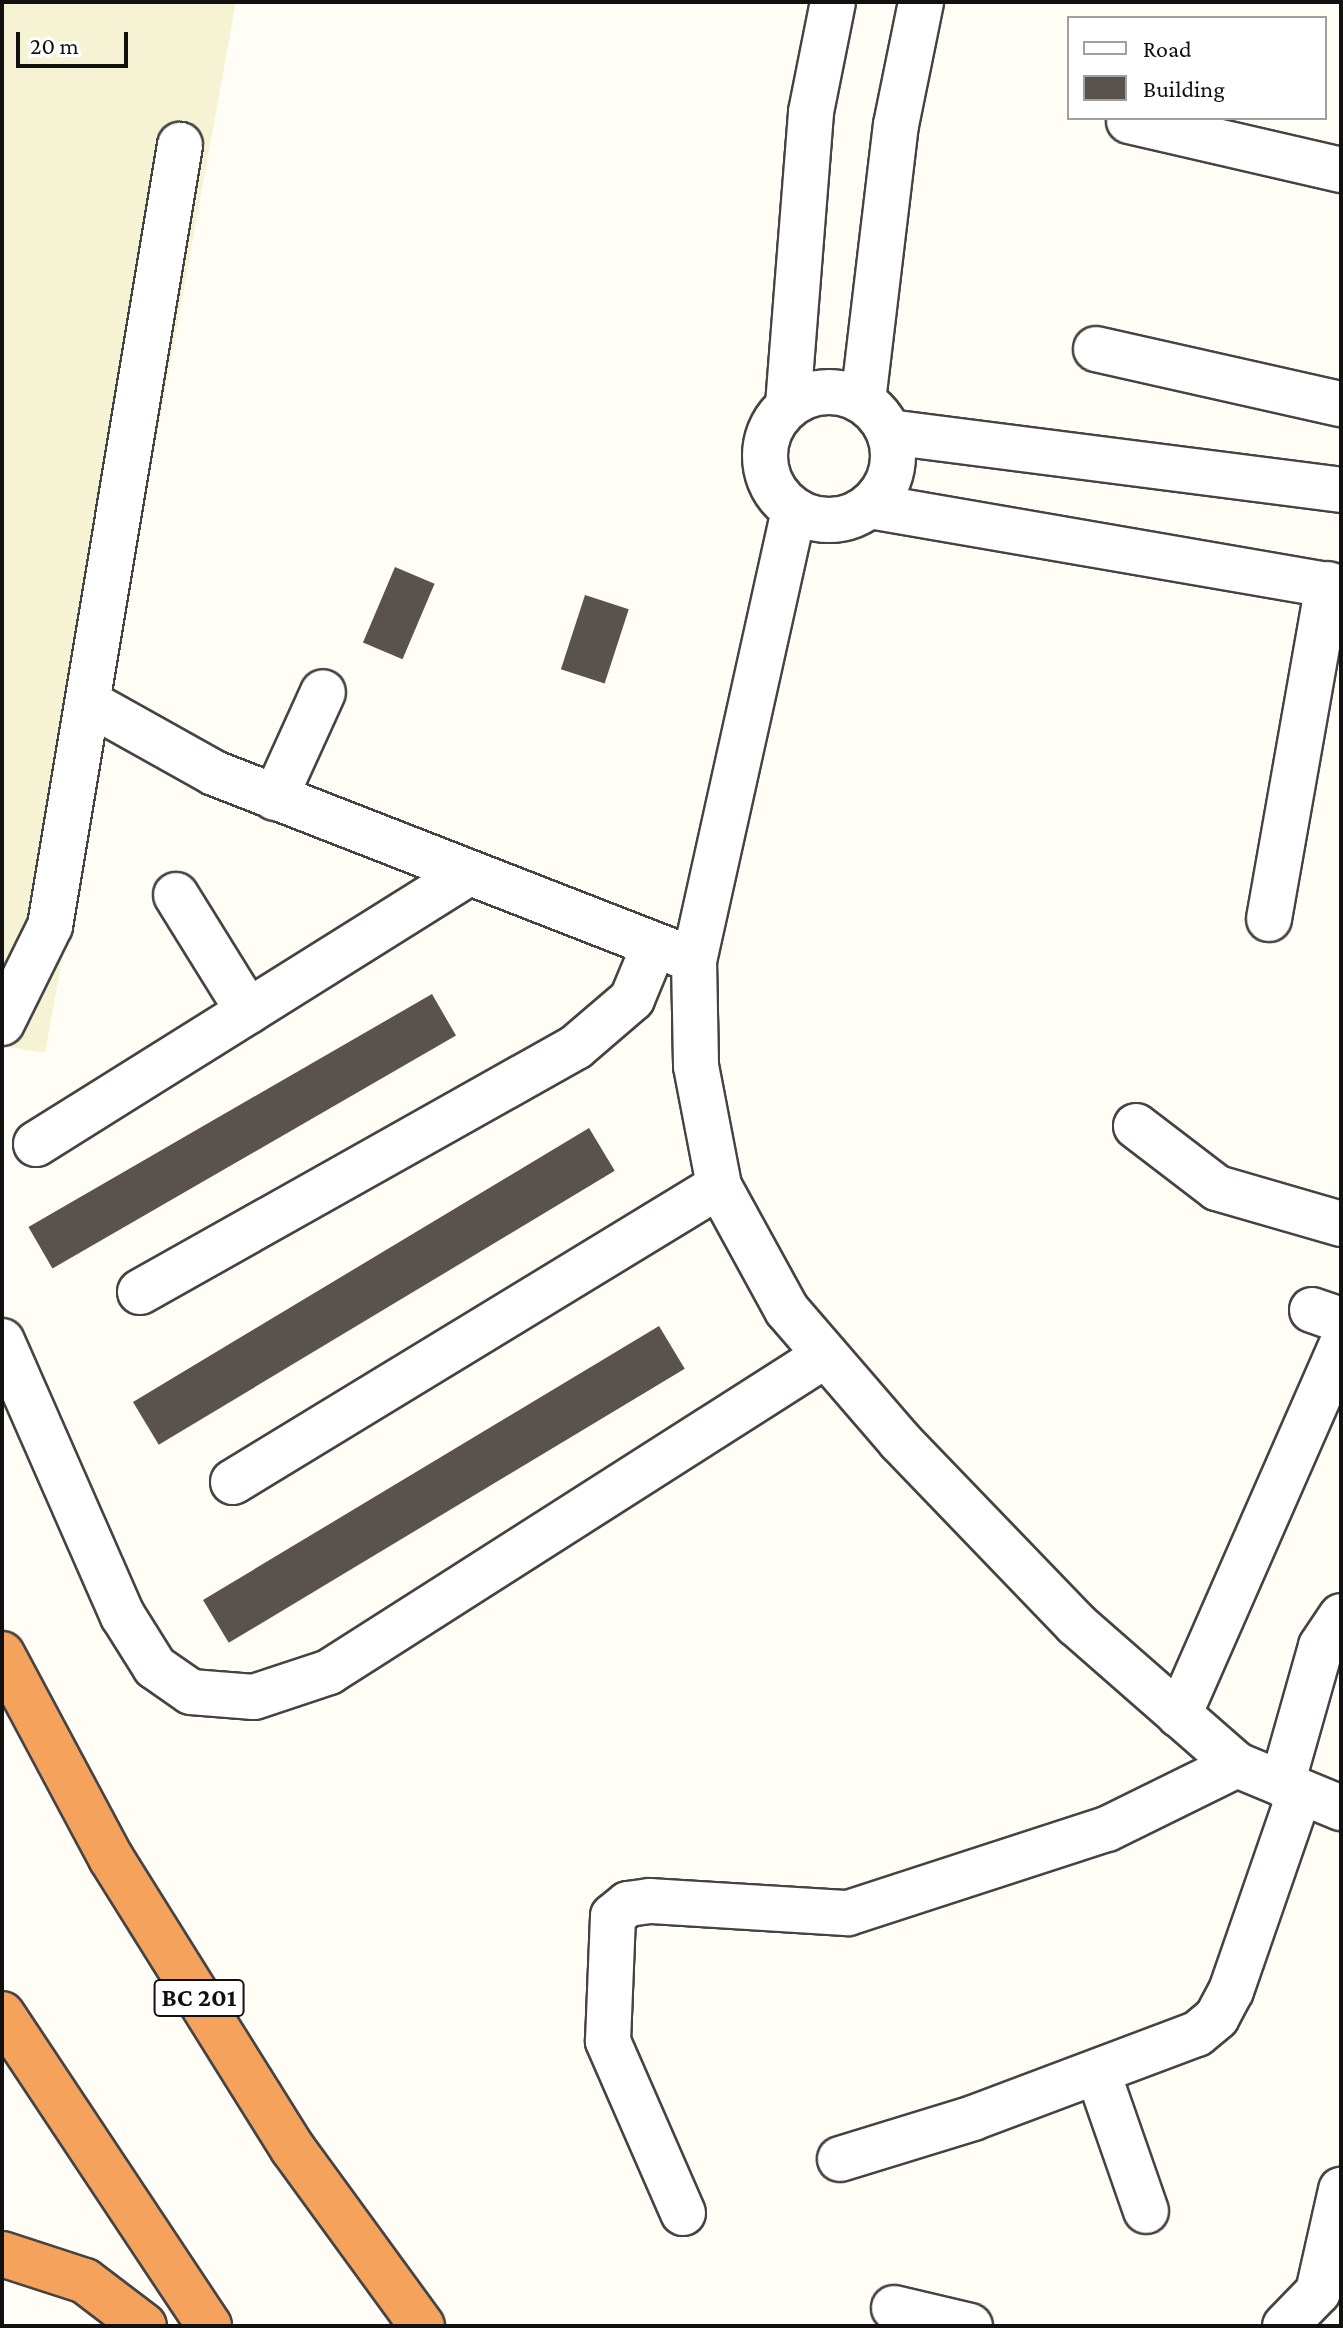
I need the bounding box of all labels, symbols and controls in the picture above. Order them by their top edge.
scale bar [20,16,132,66]
legend [1067,16,1327,120]
text: 20 m [30,32,79,59]
text: Road [1143,35,1192,62]
text: Building [1143,75,1225,102]
road number: BC 201 [153,1976,245,2020]

